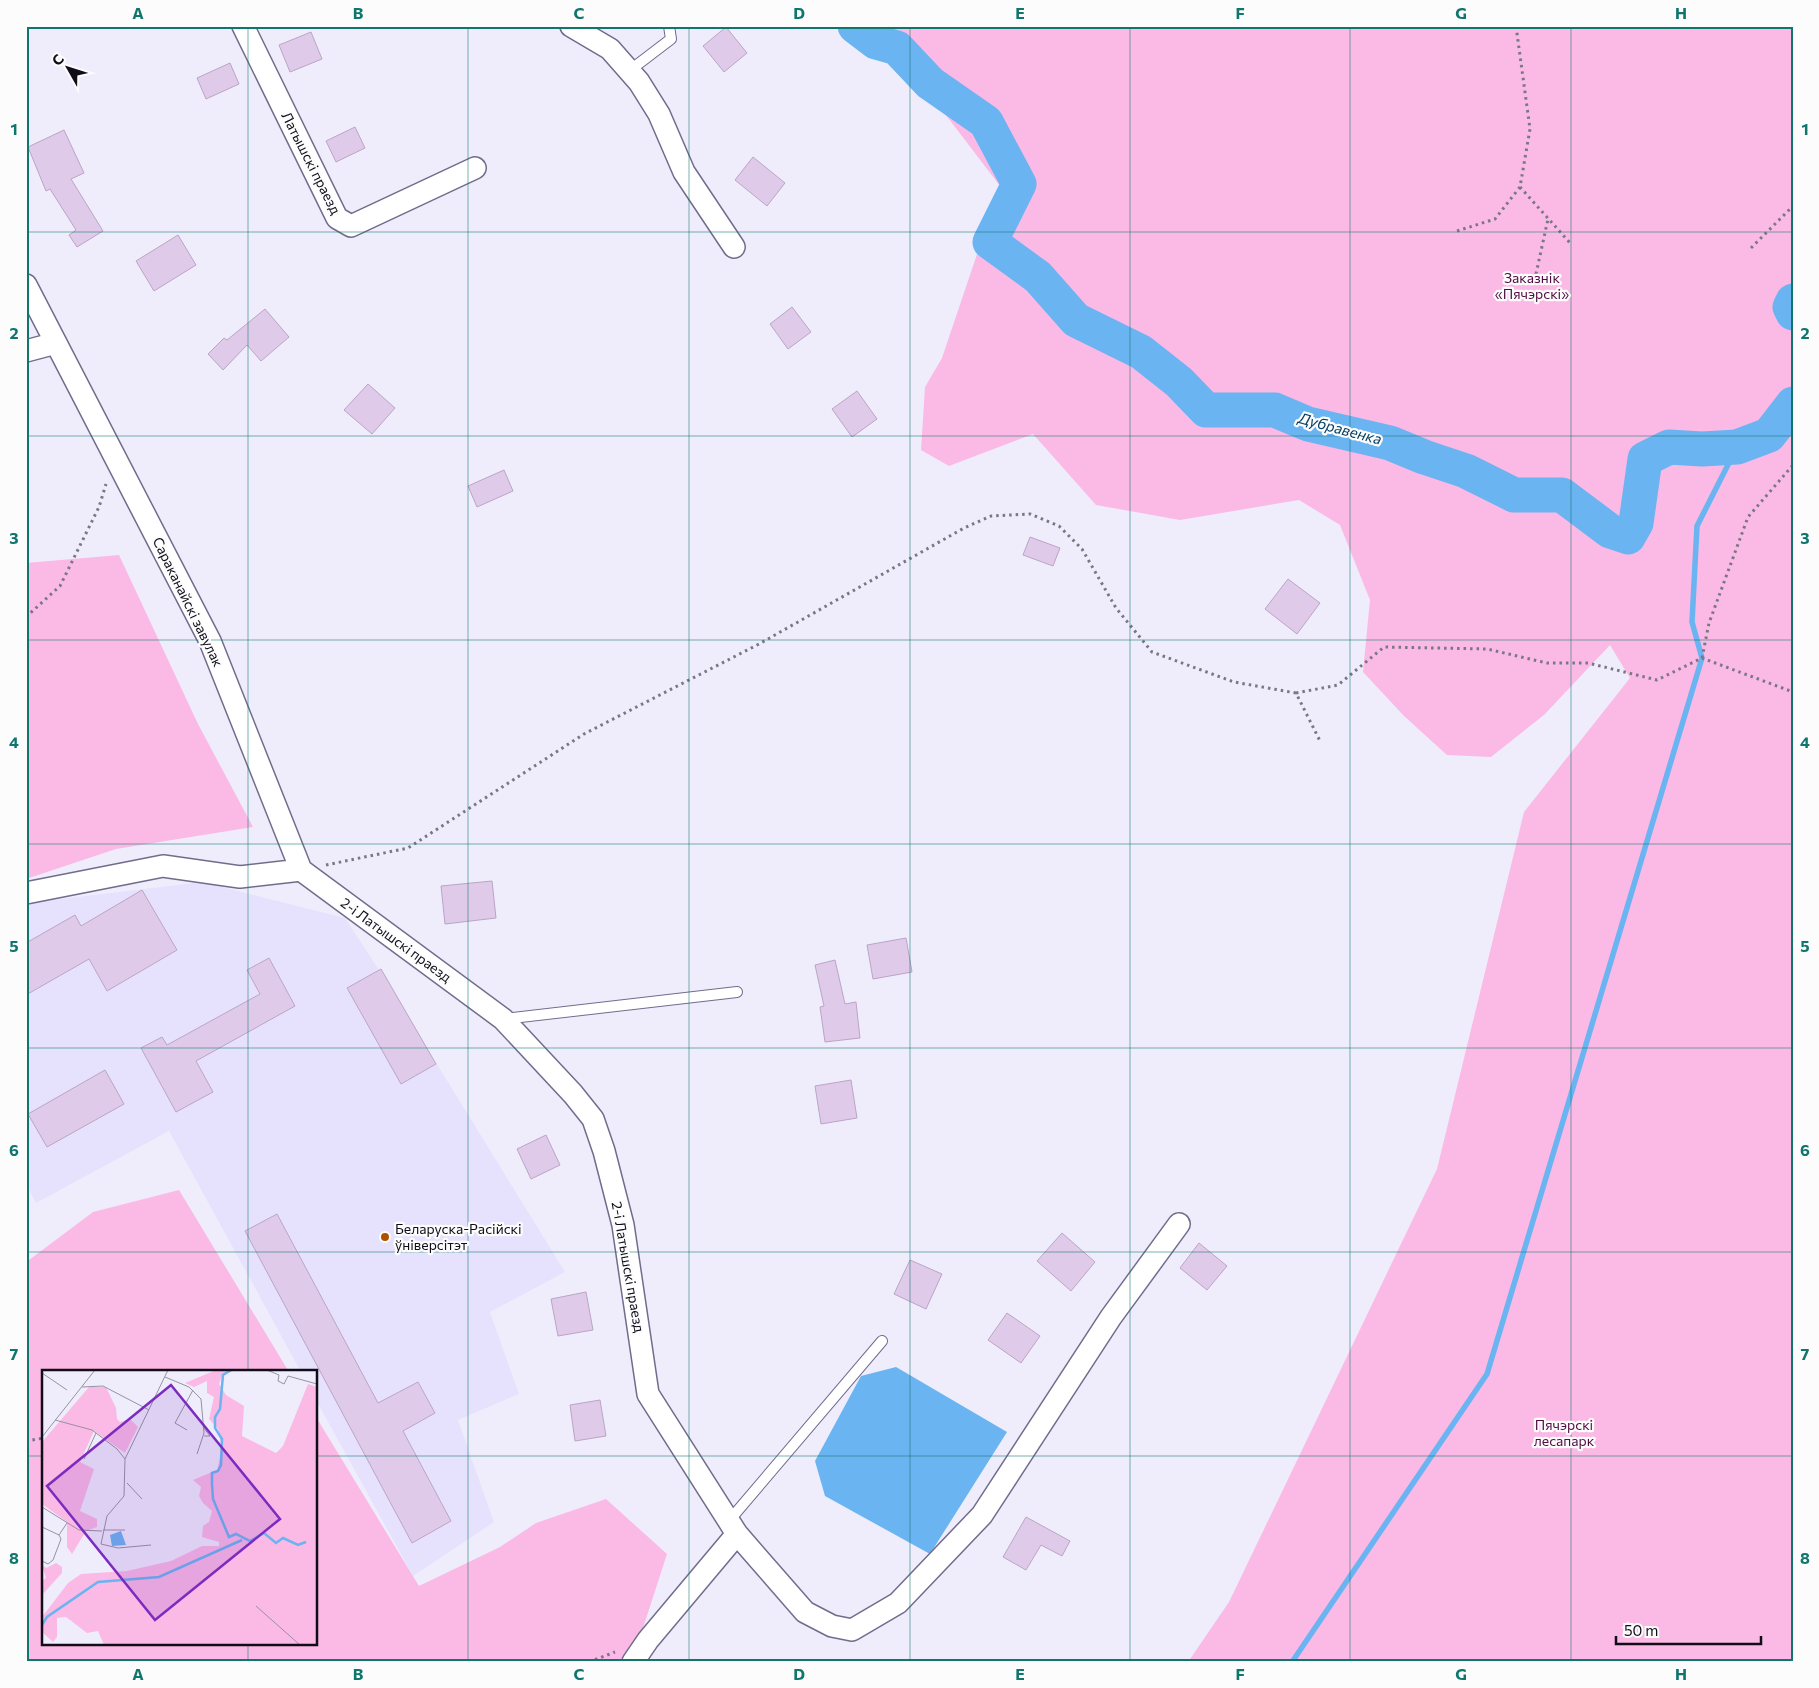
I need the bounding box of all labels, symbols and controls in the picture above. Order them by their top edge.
text: A [132,3,144,22]
text: B [353,3,364,22]
text: C [574,3,585,22]
text: D [793,3,805,22]
text: E [1015,3,1025,22]
text: F [1235,3,1245,22]
text: G [1455,3,1467,22]
text: H [1675,3,1687,22]
north arrow [42,42,92,92]
text: С [48,50,67,69]
street label: Латышскі праезд [278,109,345,217]
text: 1 [10,119,18,138]
text: 1 [1801,119,1809,138]
park label: Заказнік «Пячэрскі» [1495,269,1569,302]
text: 2 [9,323,19,342]
text: 2 [1800,323,1810,342]
water label: Дубравенка [1295,408,1384,448]
text: 3 [9,528,19,547]
text: 3 [1800,528,1810,547]
street label: Сараканайскі завулак [150,534,227,670]
text: 4 [9,732,19,751]
text: 4 [1800,732,1810,751]
street label: 2-і Латышскі праезд [338,894,455,985]
text: 5 [9,936,19,955]
text: 5 [1800,936,1810,955]
text: 6 [9,1140,19,1159]
text: 6 [1800,1140,1810,1159]
street label: 2-і Латышскі праезд [609,1200,648,1334]
place label: Беларуска-Расійскі ўніверсітэт [395,1220,522,1253]
marker: Беларуска-Расійскі ўніверсітэт [379,1231,391,1243]
text: 7 [10,1344,19,1363]
text: 7 [1801,1344,1810,1363]
inset map [42,1370,318,1646]
park label: Пячэрскі лесапарк [1534,1416,1595,1449]
text: 8 [9,1548,19,1567]
text: 8 [1800,1548,1810,1567]
scale bar [1616,1613,1762,1645]
text: 50 m [1624,1621,1658,1639]
text: A [132,1664,144,1683]
text: B [353,1664,364,1683]
text: C [574,1664,585,1683]
text: D [793,1664,805,1683]
text: E [1015,1664,1025,1683]
text: F [1235,1664,1245,1683]
text: G [1455,1664,1467,1683]
text: H [1675,1664,1687,1683]

